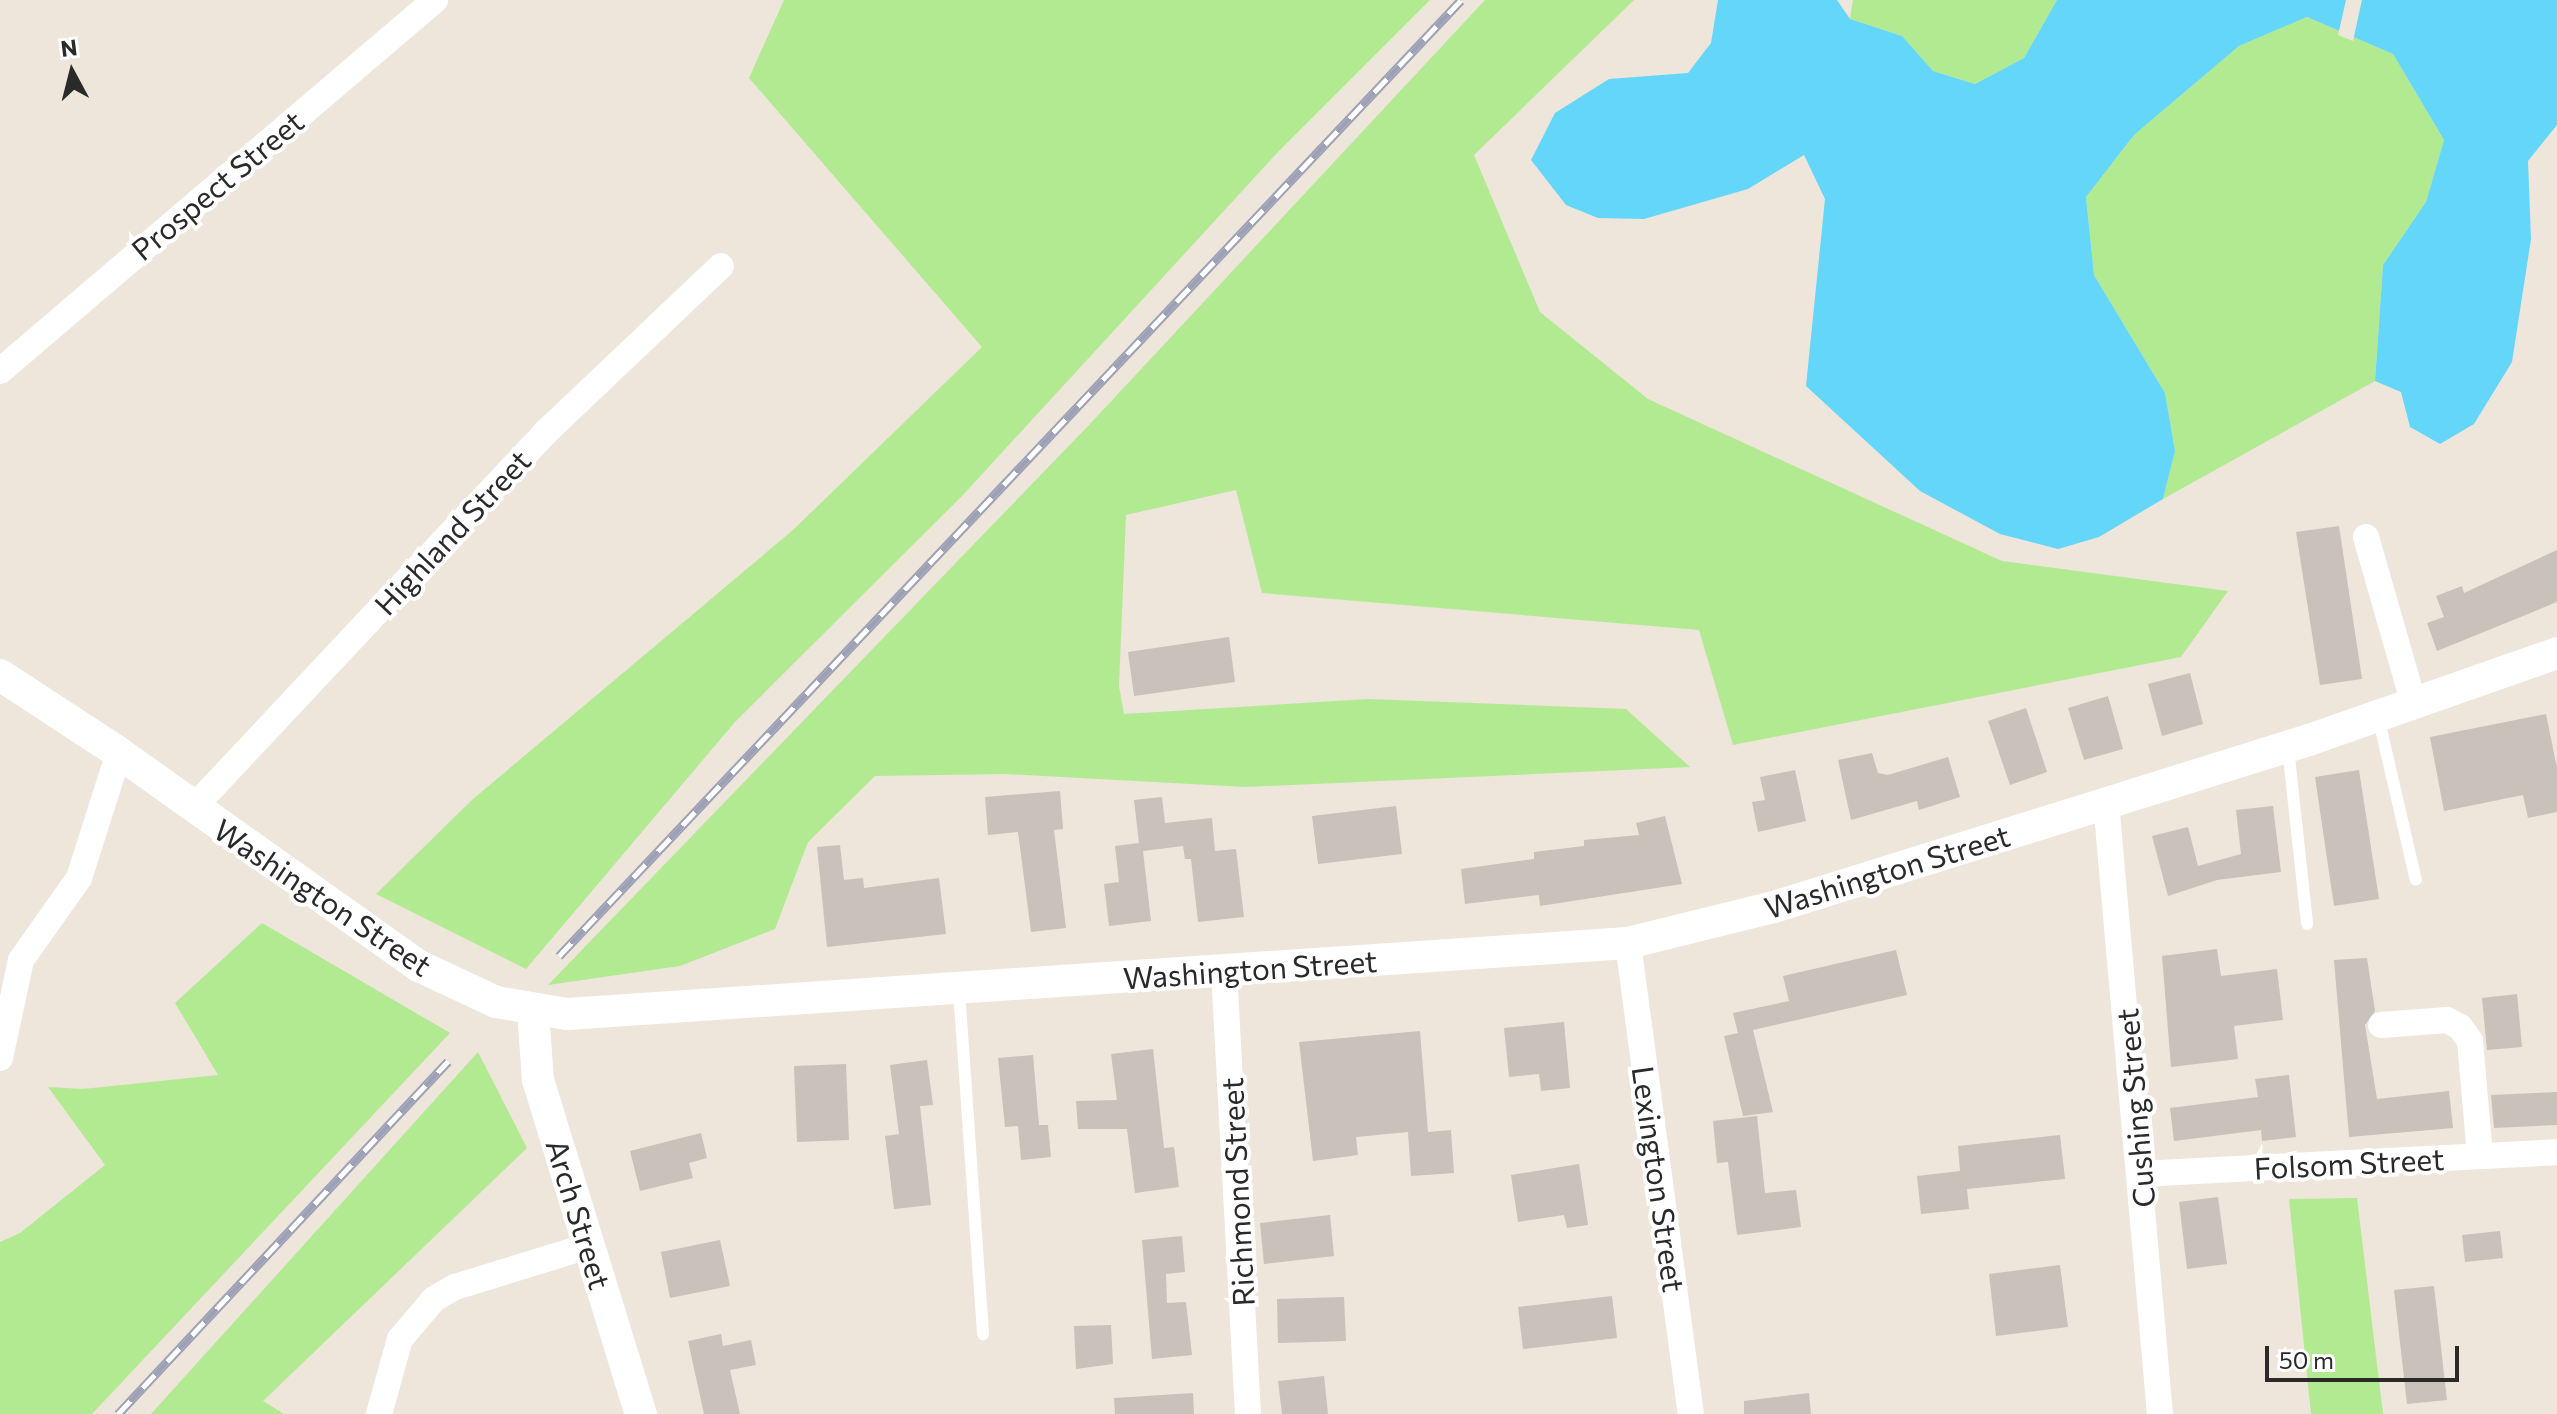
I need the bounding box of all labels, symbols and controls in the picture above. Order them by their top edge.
north arrow [32,32,112,112]
text: N [59,33,79,62]
street label: Prospect Street [124,103,310,267]
street label: Highland Street [367,442,537,622]
street label: Washington Street [207,811,439,983]
street label: Washington Street [1760,817,2014,925]
street label: Washington Street [1122,942,1378,996]
street label: Cushing Street [2108,1007,2162,1209]
street label: Lexington Street [1625,1064,1693,1294]
street label: Richmond Street [1213,1077,1261,1307]
street label: Arch Street [539,1135,619,1293]
street label: Folsom Street [2253,1140,2445,1186]
scale bar [2269,1330,2463,1380]
text: 50 m [2279,1345,2334,1374]

